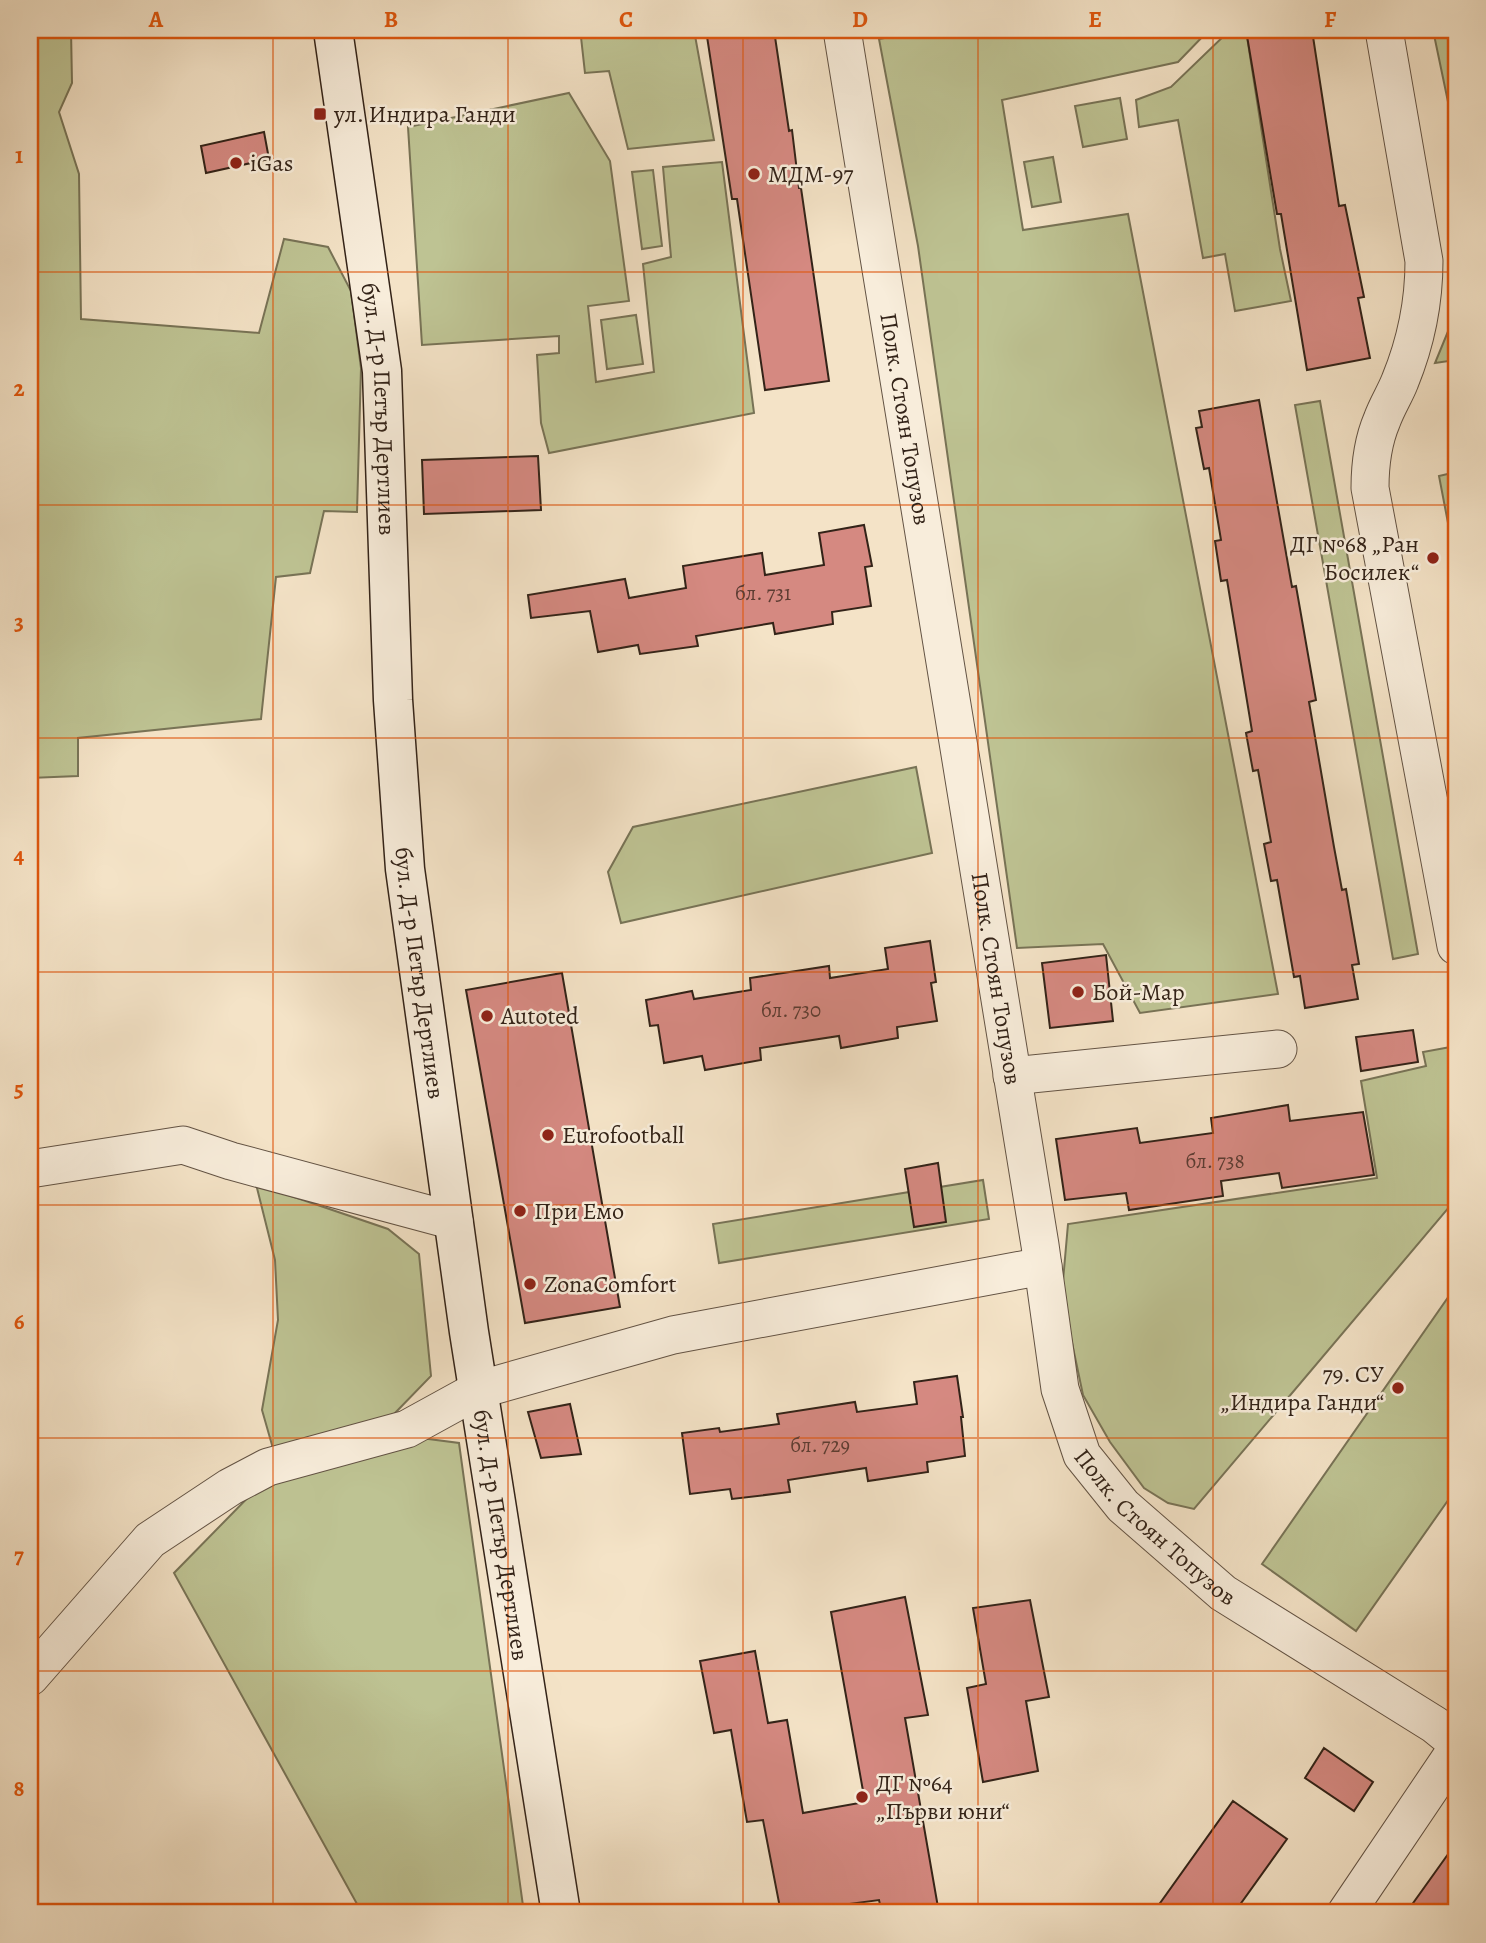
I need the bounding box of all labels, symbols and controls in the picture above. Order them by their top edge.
text: A [148,4,164,35]
text: B [384,4,398,35]
text: C [619,4,633,35]
text: D [852,4,868,35]
text: E [1088,4,1102,35]
text: F [1324,4,1337,35]
place label: ул. Индира Ганди [333,98,516,130]
marker: ул. Индира Ганди [312,106,328,122]
text: 1 [15,140,23,171]
place label: iGas [250,147,293,179]
marker: iGas [228,155,244,171]
place label: МДМ-97 [768,158,854,190]
marker: МДМ-97 [746,166,762,182]
street label: бул. Д-р Петър Дертлиев [353,280,403,536]
street label: Полк. Стоян Топузов [872,310,938,527]
text: 2 [13,373,25,404]
place label: ДГ №68 „Ран Босилек“ [1290,528,1419,588]
marker: ДГ №68 „Ран Босилек“ [1425,550,1441,566]
house number: бл. 731 [735,579,791,607]
text: 3 [14,607,24,638]
text: 4 [14,840,25,871]
street label: бул. Д-р Петър Дертлиев [387,846,453,1101]
street label: Полк. Стоян Топузов [964,870,1030,1087]
place label: Бой-Мар [1092,976,1185,1008]
marker: Бой-Мар [1070,984,1086,1000]
house number: бл. 730 [761,996,821,1024]
place label: Autoted [500,1000,579,1032]
marker: Autoted [479,1008,495,1024]
text: 5 [14,1073,24,1104]
place label: Eurofootball [562,1119,684,1151]
marker: Eurofootball [540,1127,556,1143]
house number: бл. 738 [1185,1147,1245,1175]
place label: При Емо [534,1195,624,1227]
marker: При Емо [512,1203,528,1219]
place label: ZonaComfort [544,1268,677,1300]
marker: ZonaComfort [522,1276,538,1292]
text: 6 [14,1306,25,1337]
place label: 79. СУ „Индира Ганди“ [1220,1358,1384,1418]
marker: 79. СУ „Индира Ганди“ [1390,1380,1406,1396]
street label: бул. Д-р Петър Дертлиев [465,1407,537,1663]
house number: бл. 729 [790,1431,850,1459]
street label: Полк. Стоян Топузов [1067,1442,1242,1613]
text: 7 [14,1540,24,1571]
place label: ДГ №64 „Първи юни“ [876,1767,1010,1827]
text: 8 [13,1773,25,1804]
marker: ДГ №64 „Първи юни“ [854,1789,870,1805]

